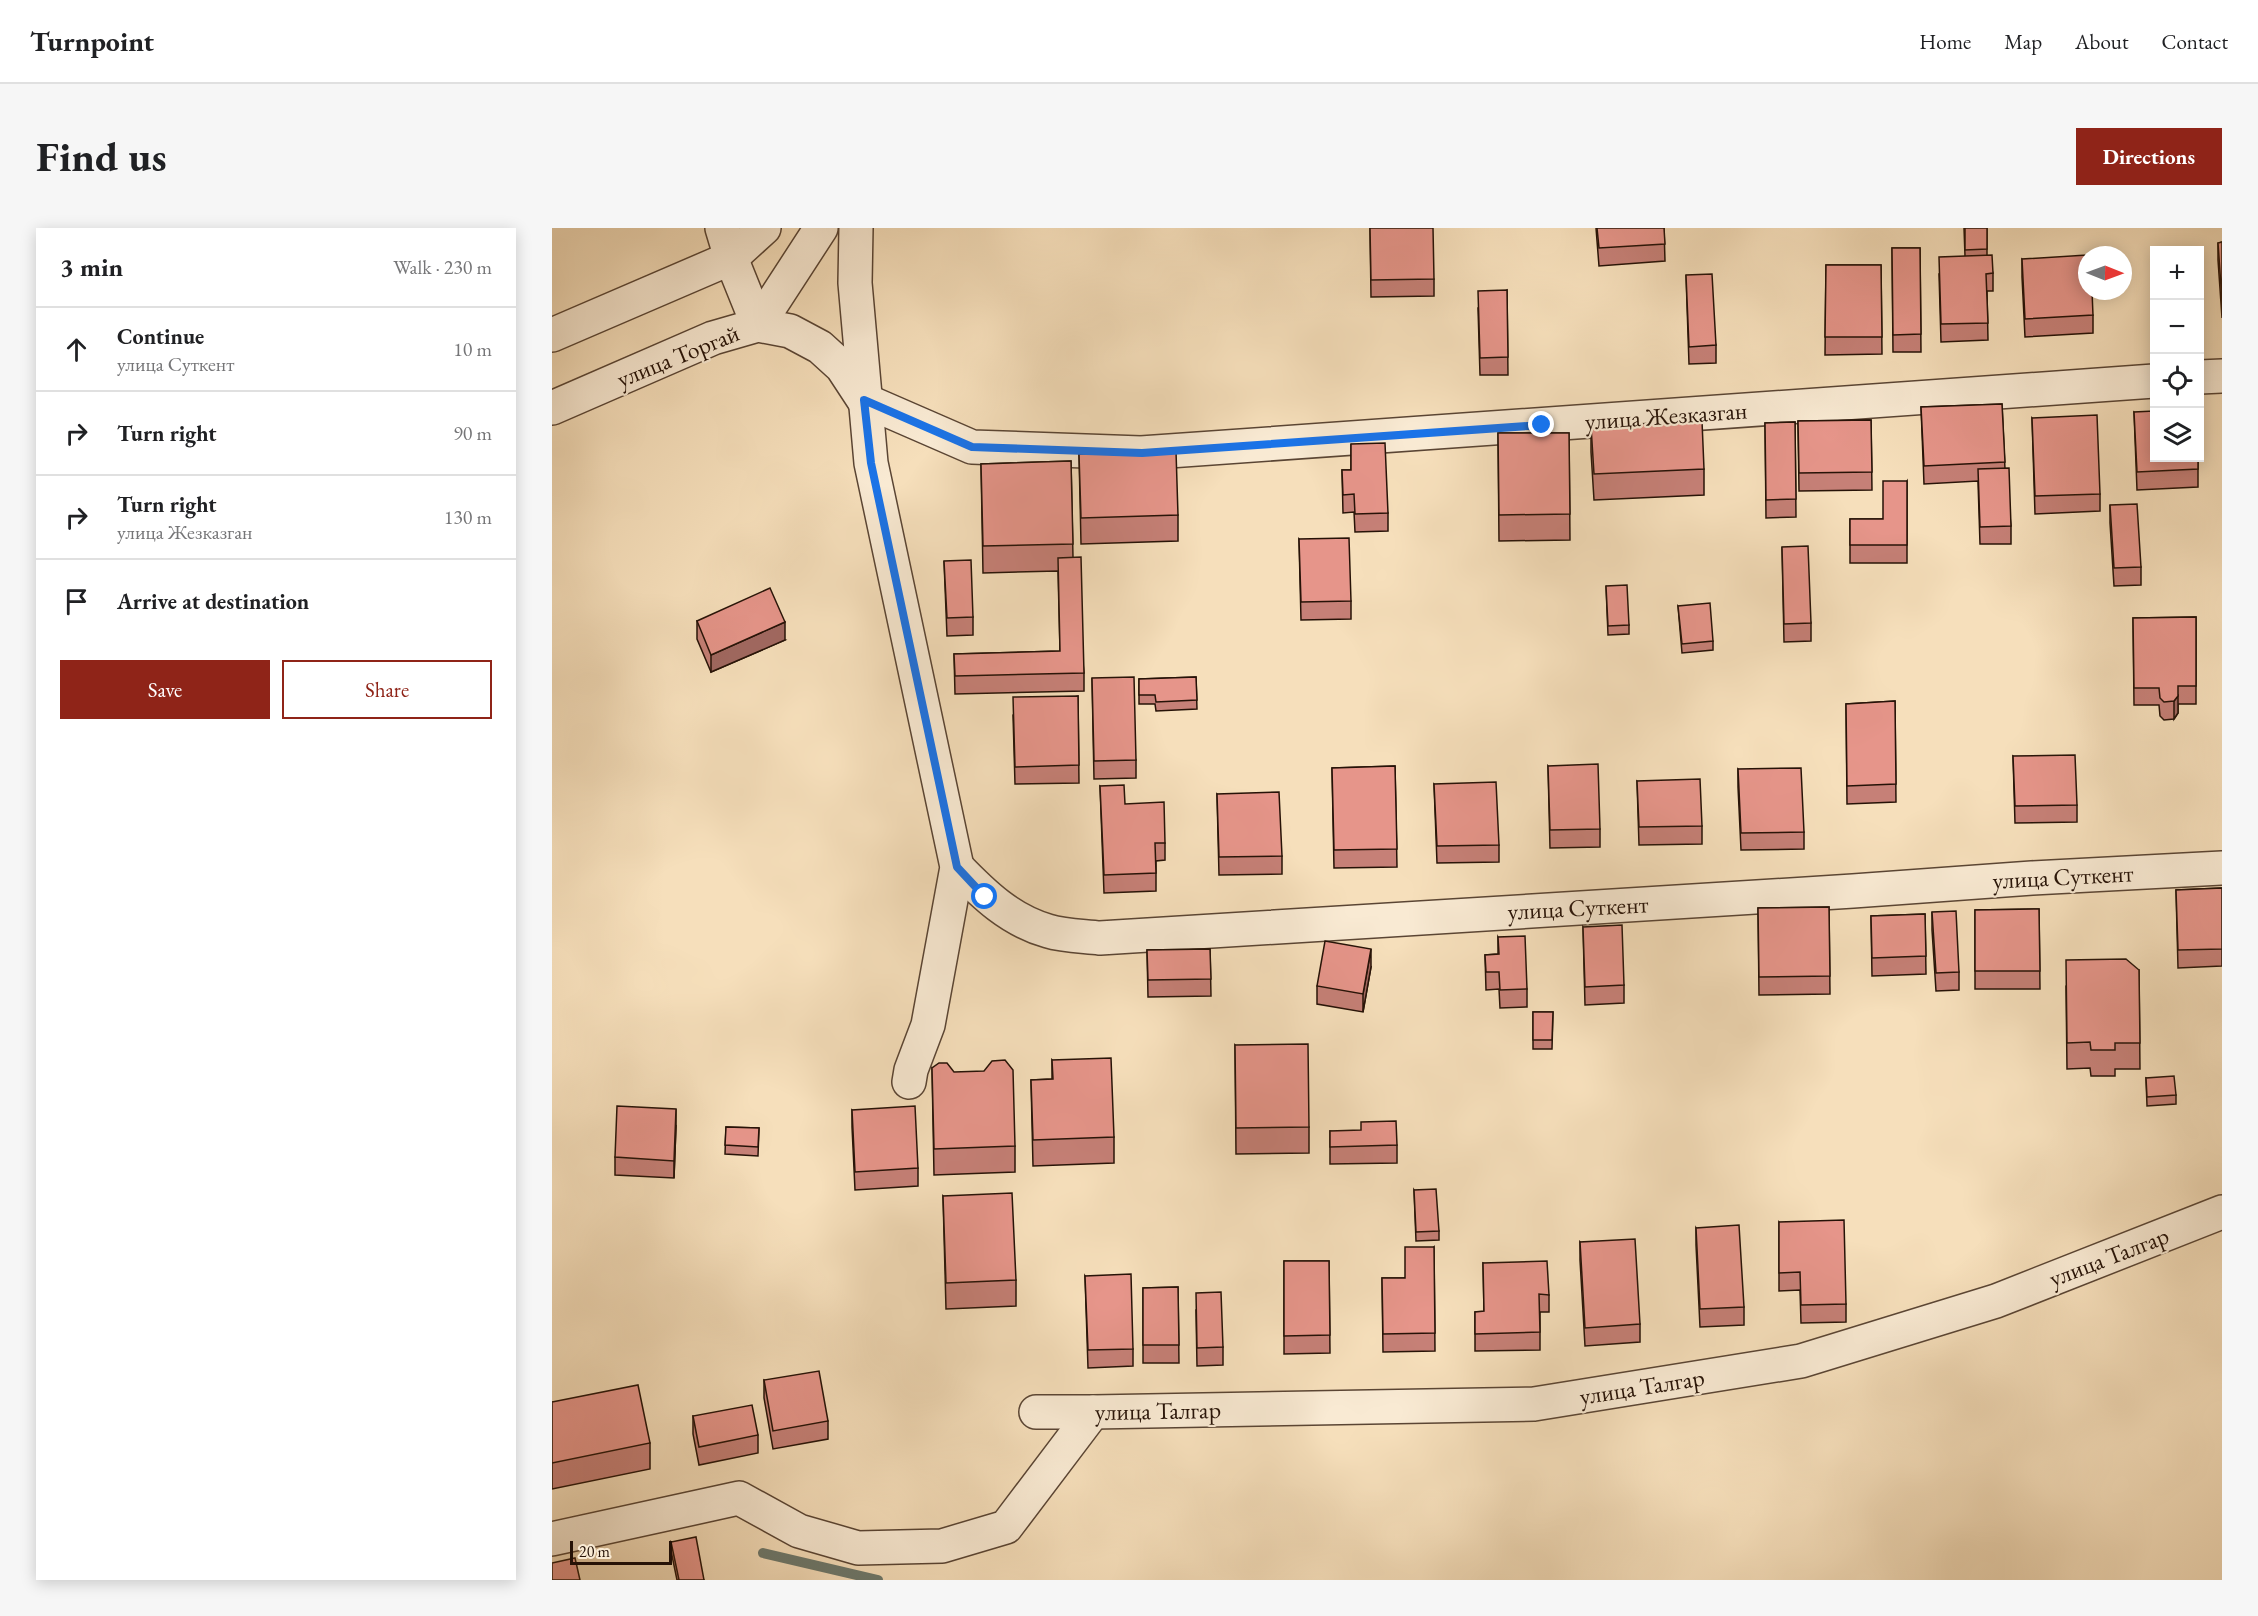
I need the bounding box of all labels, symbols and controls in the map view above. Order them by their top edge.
text: Turnpoint [30,23,154,59]
text: Home [1919,28,1971,55]
text: Map [2004,28,2042,55]
text: About [2075,28,2128,55]
text: Contact [2161,28,2228,55]
button: Directions [2076,128,2222,185]
text: Find us [36,129,167,184]
north arrow [2078,246,2132,300]
map controls [2150,246,2204,462]
button: + [2150,246,2204,300]
text: 3 min [60,250,123,284]
text: Walk · 230 m [393,254,492,280]
button: − [2150,300,2204,354]
street label: улица Торгай [612,317,744,394]
text: Continue [117,322,204,351]
icon: ahead [60,333,93,366]
text: 10 m [453,336,492,362]
text: улица Суткент [117,351,234,377]
button: locate [2150,354,2204,408]
street label: улица Жезказган [1584,394,1748,437]
button: layers [2150,408,2204,462]
route end [1528,411,1554,437]
icon: right [60,417,93,450]
text: Turn right [117,419,216,448]
text: 90 m [453,420,492,446]
text: Turn right [117,490,216,519]
icon: right [60,501,93,534]
text: 130 m [444,504,492,530]
text: улица Жезказган [117,519,253,545]
icon: arrive [60,585,93,618]
text: Arrive at destination [117,587,309,616]
button: Save [60,660,270,719]
button: Share [282,660,492,719]
street label: улица Суткент [1992,857,2134,896]
route start [971,883,997,909]
street label: улица Суткент [1507,888,1649,927]
street label: улица Талгар [2044,1219,2173,1294]
street label: улица Талгар [1577,1361,1707,1412]
street label: улица Талгар [1095,1394,1221,1427]
scale bar [570,1538,672,1566]
text: 20 m [579,1541,610,1562]

